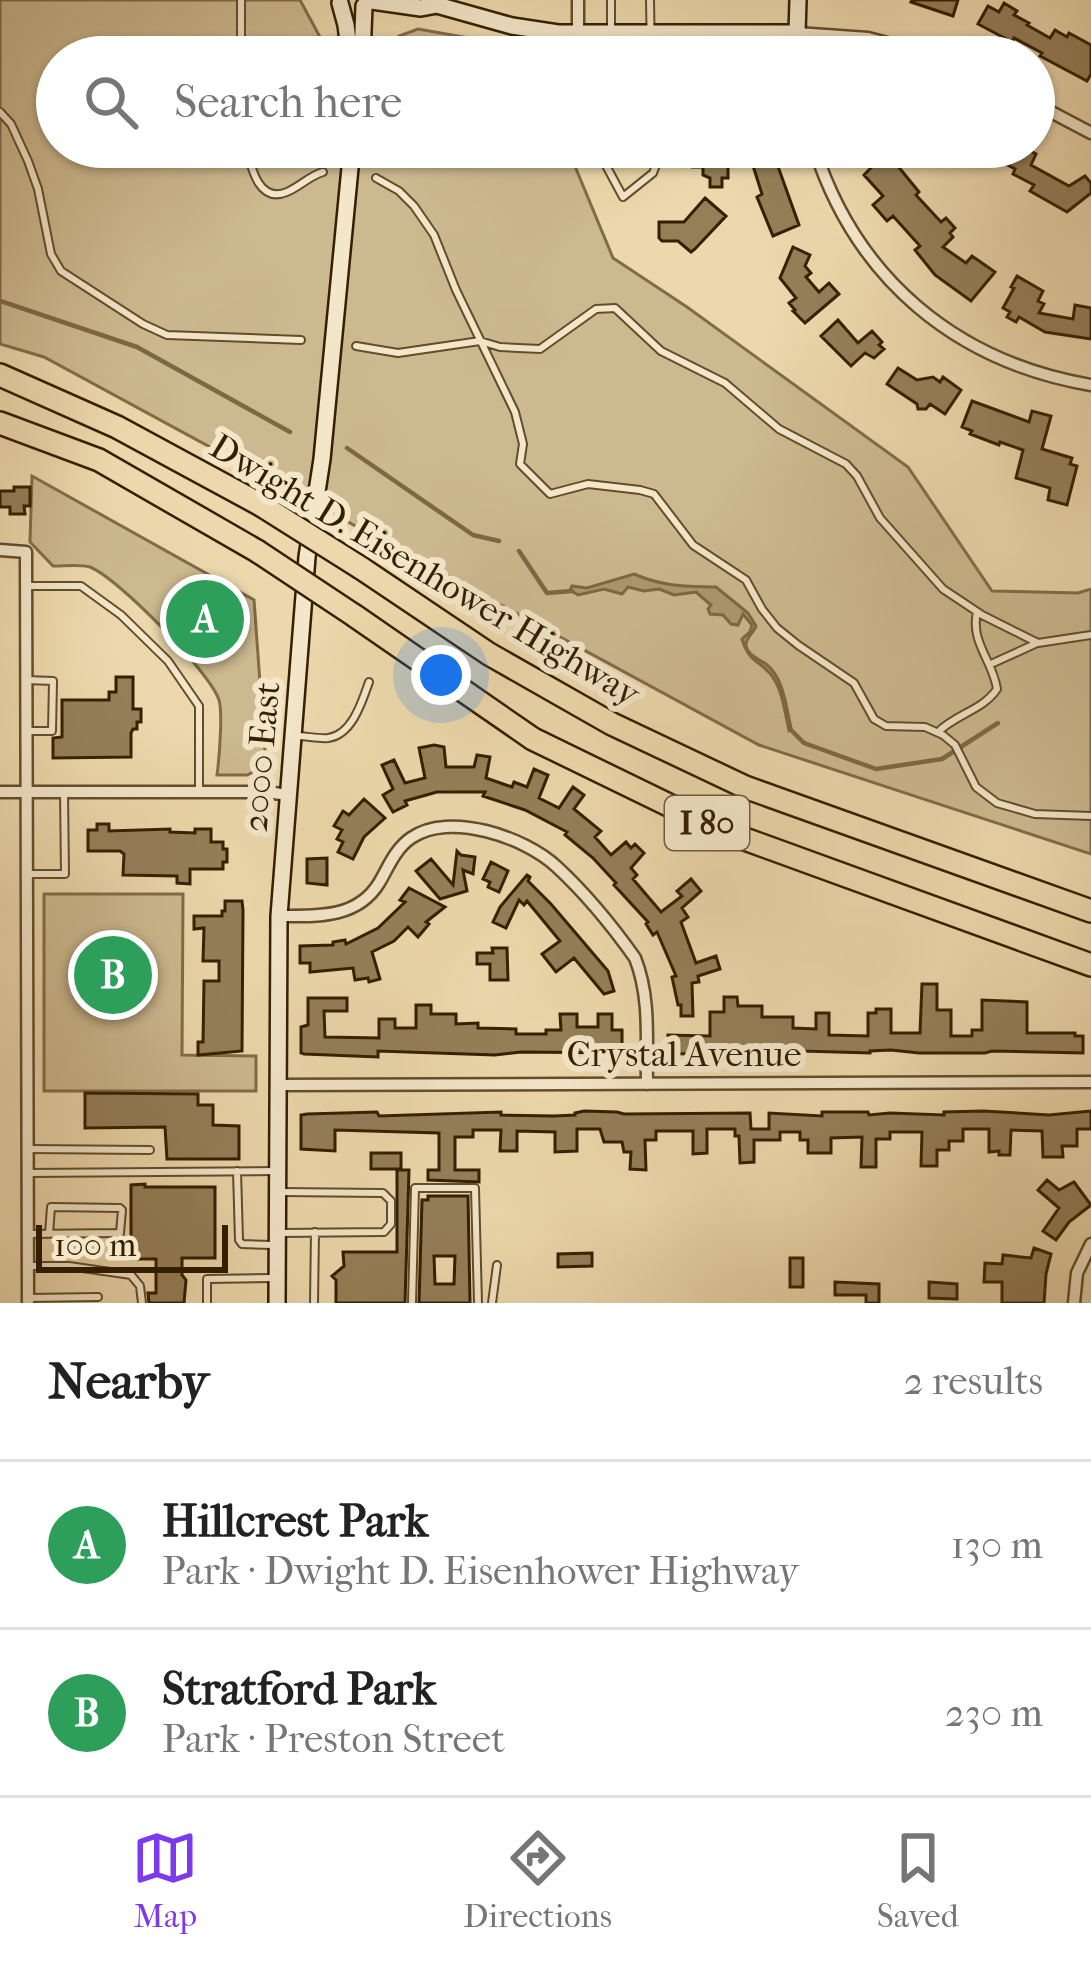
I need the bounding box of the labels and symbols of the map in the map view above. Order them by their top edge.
street label: Dwight D. Eisenhower Highway [203,425,649,716]
pin: A [166,574,244,664]
your location [411,645,471,705]
street label: 2000 East [234,680,288,834]
road number: I 80 [665,796,749,850]
pin: B [74,930,152,1020]
street label: Crystal Avenue [566,1033,802,1075]
scale bar [36,1219,228,1272]

